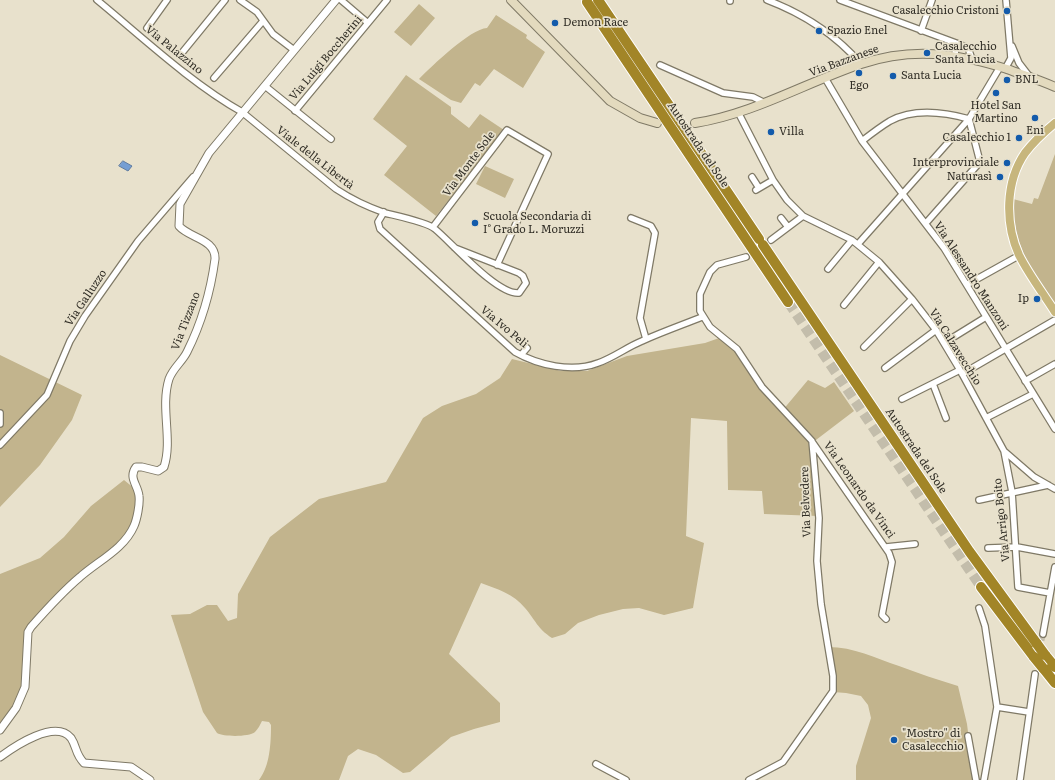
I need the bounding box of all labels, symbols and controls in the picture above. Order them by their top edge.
place label: Casalecchio Cristoni [892,4,999,18]
marker: Casalecchio Cristoni [1002,6,1012,16]
street label: Via Luigi Boccherini [287,13,365,103]
place label: Demon Race [563,16,628,30]
marker: Demon Race [550,18,560,28]
street label: Via Palazzino [143,23,205,77]
place label: Spazio Enel [827,24,887,38]
marker: Spazio Enel [814,26,824,36]
place label: Casalecchio Santa Lucia [935,40,997,66]
street label: Via Bazzanese [807,42,881,80]
marker: Casalecchio Santa Lucia [922,48,932,58]
marker: Ego [854,68,864,78]
place label: Santa Lucia [901,69,962,83]
marker: Santa Lucia [888,71,898,81]
place label: BNL [1015,73,1038,87]
marker: BNL [1002,75,1012,85]
place label: Ego [849,79,869,93]
marker: Hotel San Martino [991,88,1001,98]
place label: Hotel San Martino [971,99,1021,125]
street label: Autostrada del Sole [665,100,731,190]
marker: Eni [1030,113,1040,123]
street label: Viale della Libertà [274,124,356,192]
place label: Eni [1026,124,1044,138]
place label: Villa [779,125,804,139]
marker: Villa [766,127,776,137]
street label: Via Monte Sole [440,129,498,199]
place label: Casalecchio 1 [943,131,1011,145]
marker: Casalecchio 1 [1014,133,1024,143]
place label: Interprovinciale [913,156,999,170]
marker: Interprovinciale [1002,158,1012,168]
place label: Naturasì [947,170,992,184]
marker: Naturasì [995,172,1005,182]
place label: Scuola Secondaria di I° Grado L. Moruzzi [483,210,591,236]
marker: Scuola Secondaria di I° Grado L. Moruzzi [470,218,480,228]
street label: Via Alessandro Manzoni [931,219,1011,333]
street label: Via Galluzzo [62,267,110,329]
street label: Via Tizzano [169,290,203,352]
place label: Ip [1018,292,1029,306]
marker: Ip [1032,294,1042,304]
street label: Via Ivo Peli [477,303,531,351]
street label: Via Calzavecchio [926,306,984,388]
street label: Autostrada del Sole [883,406,949,496]
street label: Via Leonardo da Vinci [821,439,897,541]
street label: Via Belvedere [798,466,814,538]
street label: Via Arrigo Boito [991,477,1013,563]
place label: "Mostro" di Casalecchio [902,727,964,753]
marker: "Mostro" di Casalecchio [889,735,899,745]

